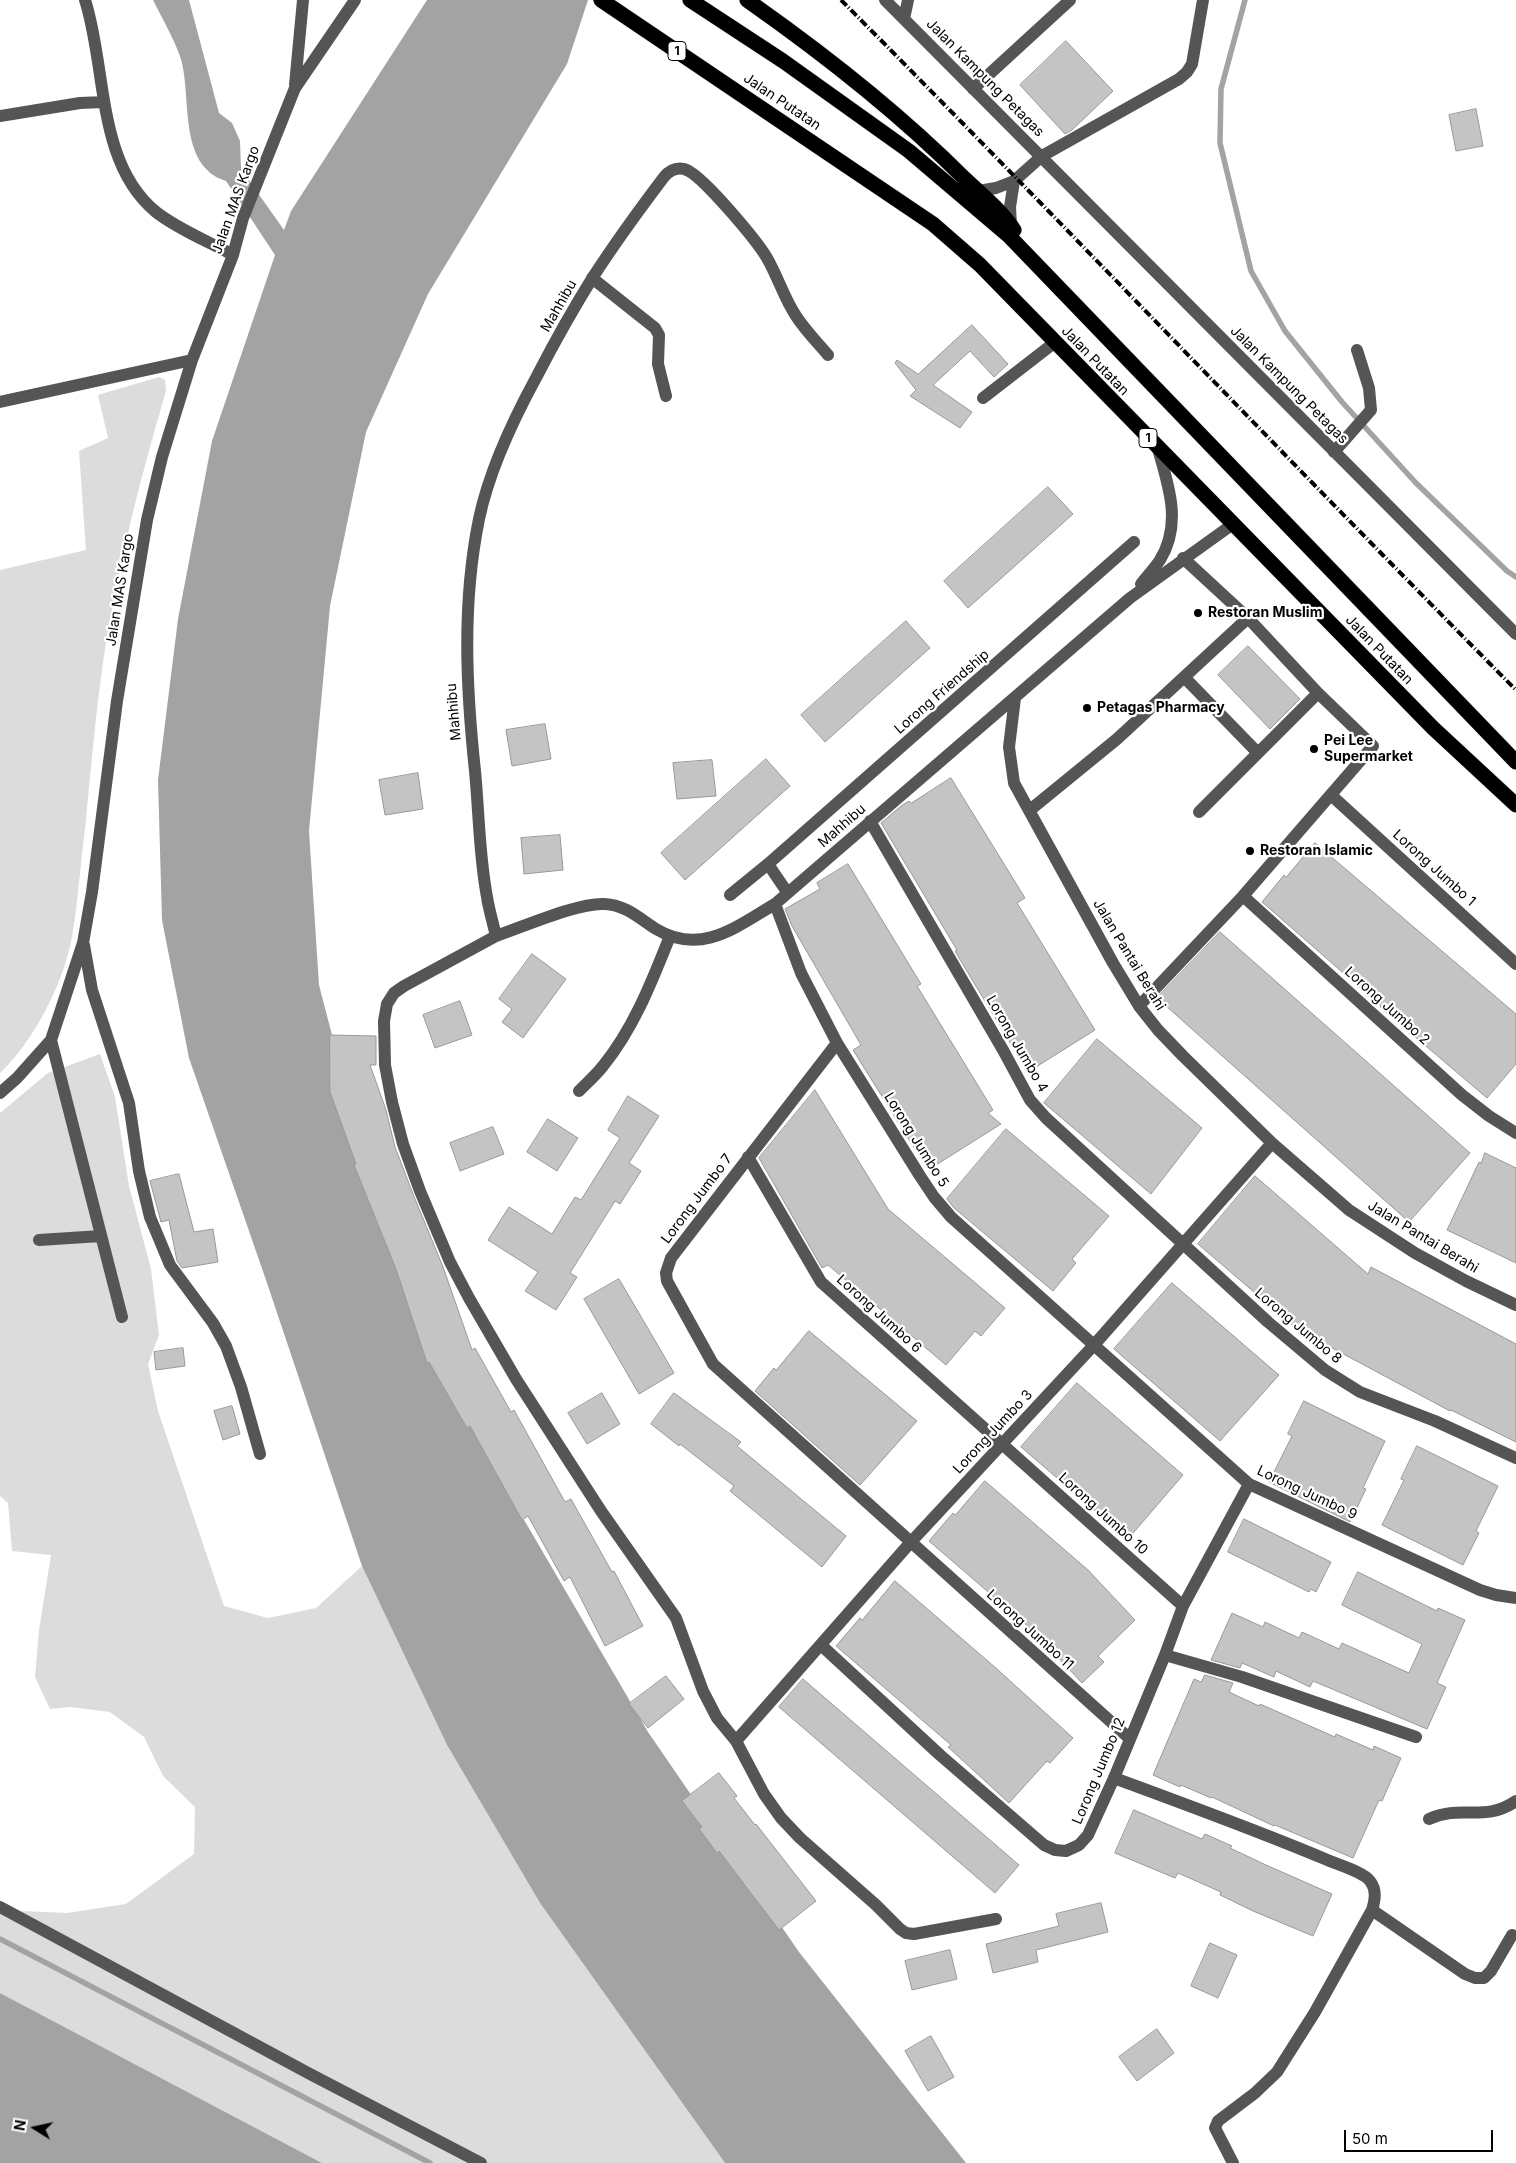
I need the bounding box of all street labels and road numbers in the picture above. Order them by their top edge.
street label: Jalan Kampung Petagas [923,16,1047,140]
road number: 1 [668,41,686,60]
street label: Jalan Putatan [740,70,824,134]
street label: Jalan MAS Kargo [209,144,263,256]
street label: Mahhibu [537,277,581,335]
street label: Jalan Putatan [1058,323,1132,399]
street label: Jalan Kampung Petagas [1227,323,1351,447]
road number: 1 [1139,428,1157,448]
street label: Jalan MAS Kargo [103,532,137,648]
street label: Jalan Putatan [1342,612,1416,688]
street label: Lorong Friendship [891,646,993,738]
street label: Mahhibu [443,683,465,741]
street label: Mahhibu [815,801,869,851]
street label: Lorong Jumbo 1 [1389,826,1479,910]
street label: Jalan Pantai Berahi [1089,897,1169,1013]
street label: Lorong Jumbo 2 [1341,963,1433,1049]
street label: Lorong Jumbo 4 [982,993,1052,1095]
street label: Lorong Jumbo 5 [880,1090,952,1190]
street label: Lorong Jumbo 7 [658,1151,736,1247]
street label: Jalan Pantai Berahi [1365,1197,1481,1277]
street label: Lorong Jumbo 6 [833,1271,925,1357]
street label: Lorong Jumbo 8 [1251,1285,1345,1367]
street label: Lorong Jumbo 3 [950,1387,1036,1477]
street label: Lorong Jumbo 9 [1254,1462,1360,1524]
street label: Lorong Jumbo 10 [1055,1469,1151,1559]
street label: Lorong Jumbo 11 [983,1586,1077,1674]
street label: Lorong Jumbo 12 [1069,1715,1129,1827]

